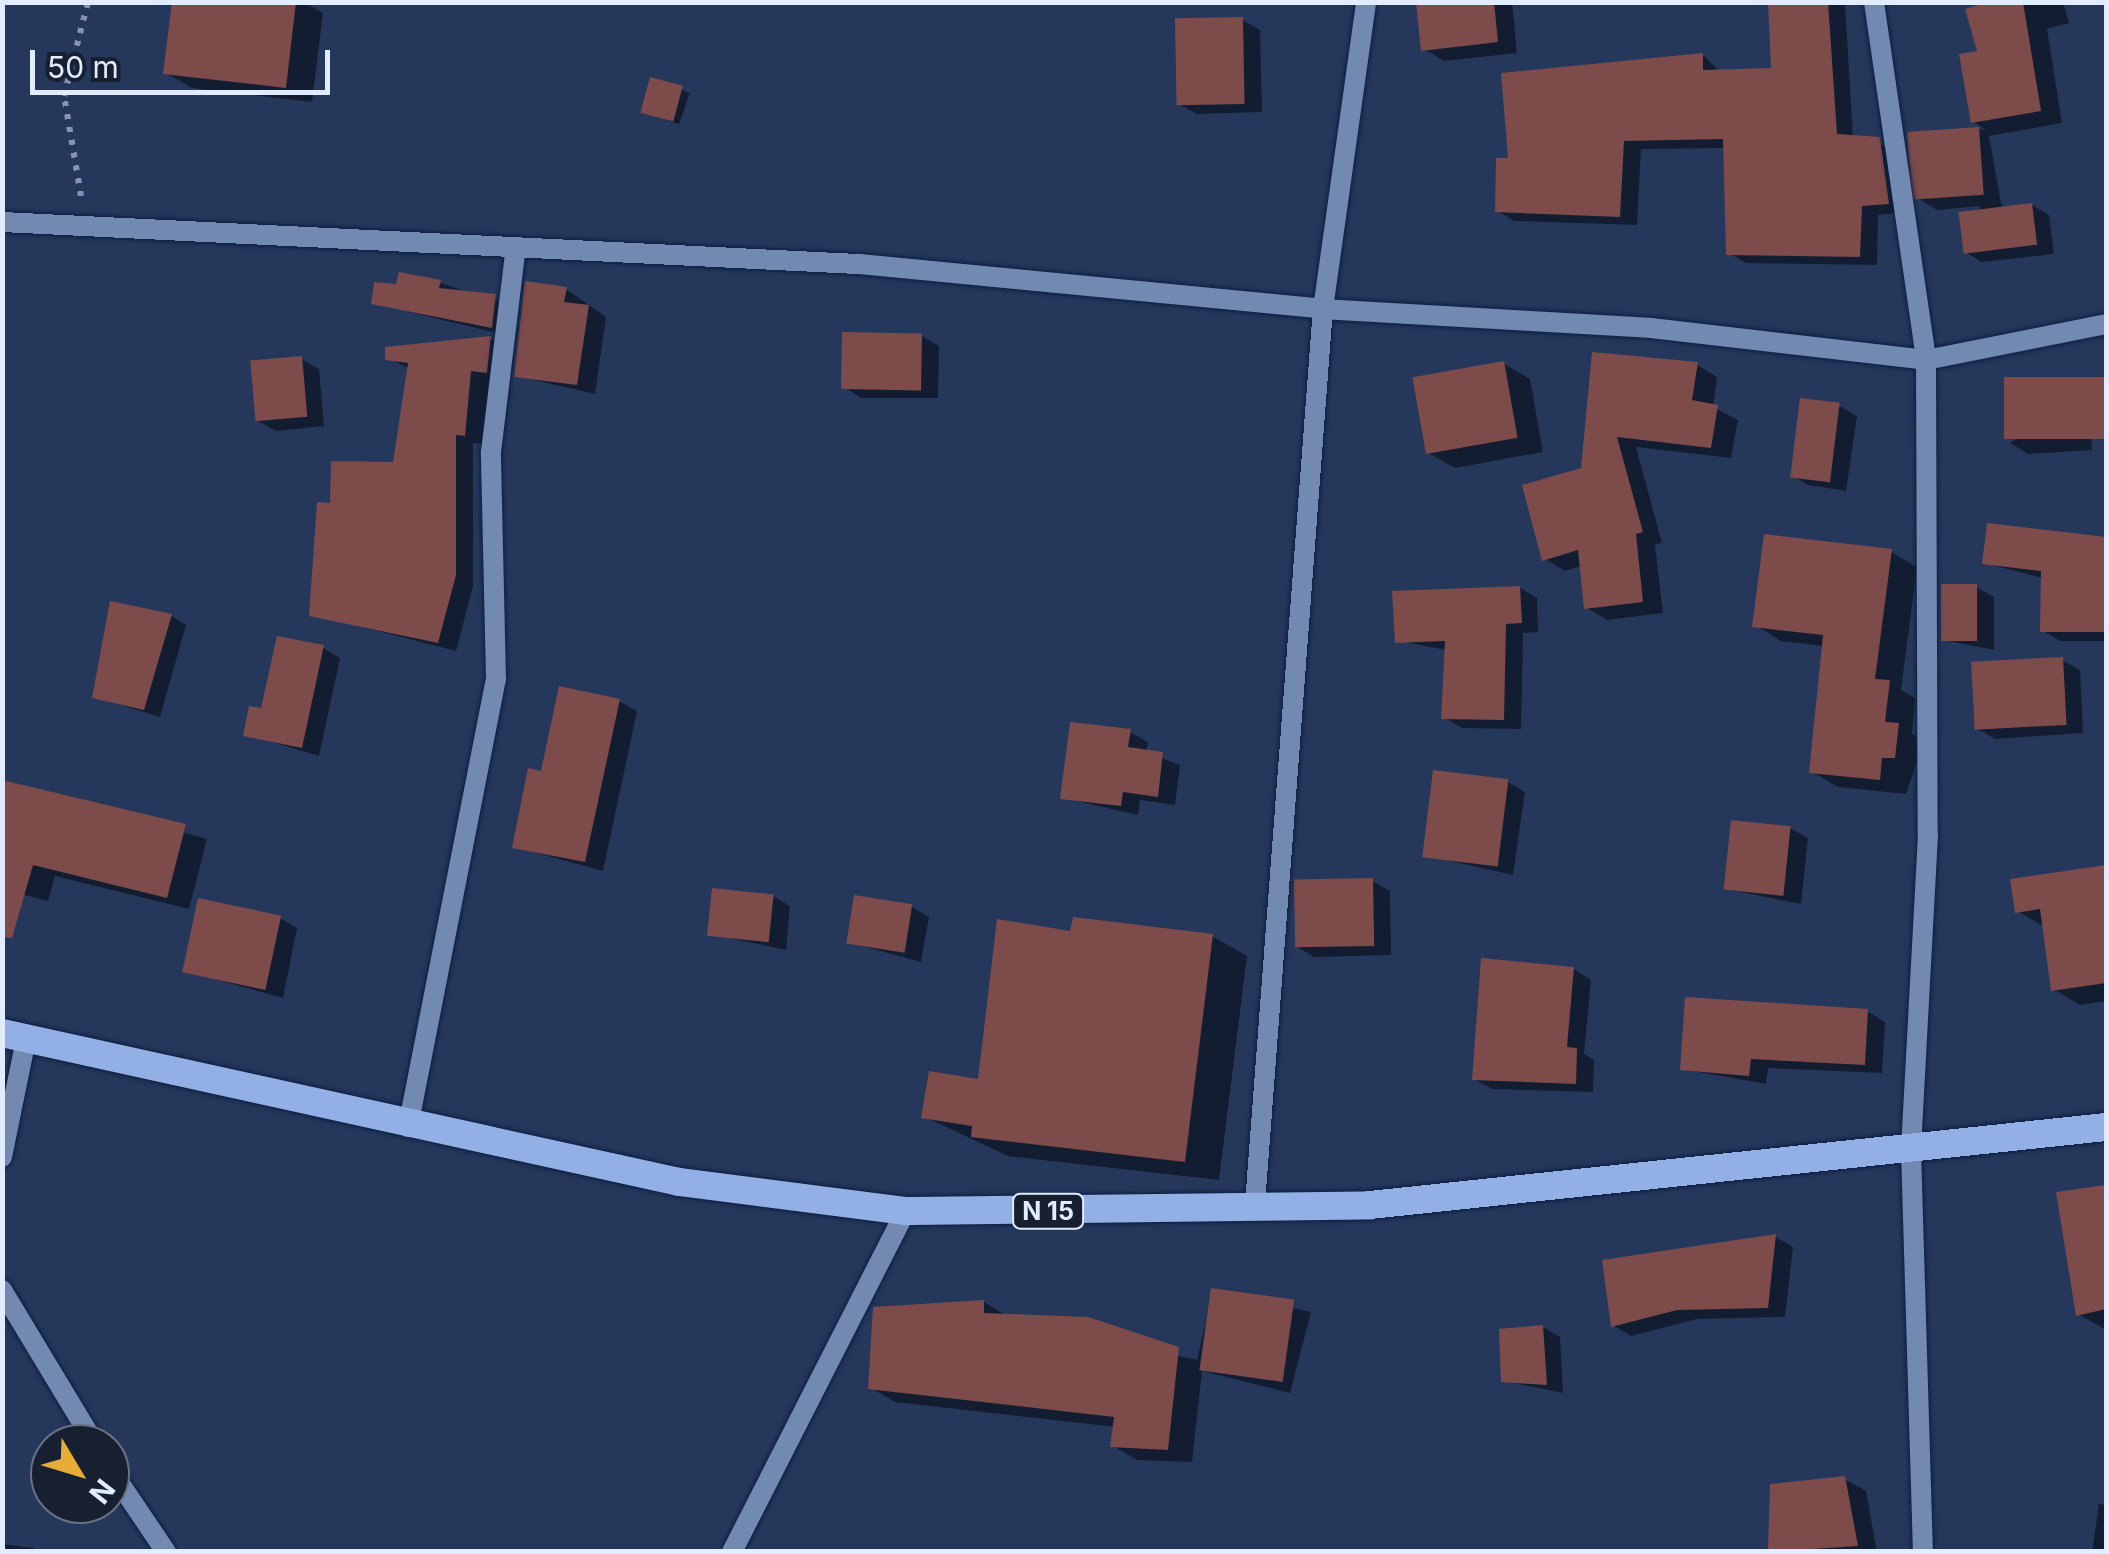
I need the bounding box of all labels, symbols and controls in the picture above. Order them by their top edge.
scale bar [35,30,335,92]
text: 50 m [47,49,119,85]
road number: N 15 [1010,1191,1086,1231]
north arrow [30,1424,130,1524]
text: N [82,1472,122,1510]

